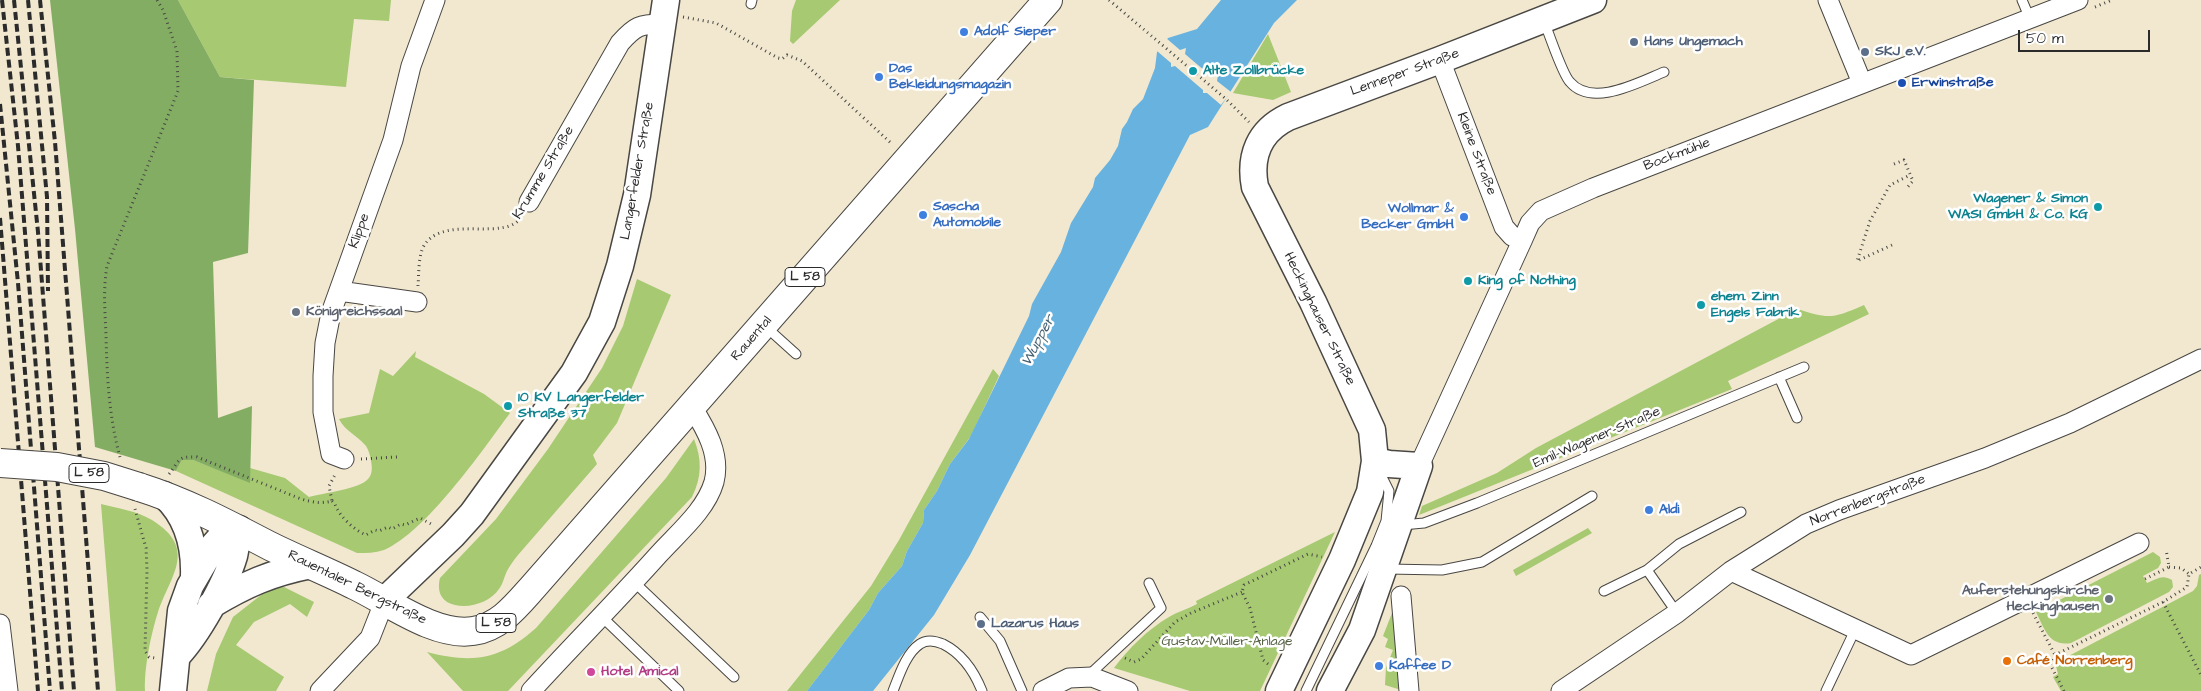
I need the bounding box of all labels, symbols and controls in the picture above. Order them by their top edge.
scale bar [2021,20,2154,52]
place label: Adolf Sieper [974,24,1056,40]
marker: Adolf Sieper [958,26,970,38]
text: 50 m [2026,28,2064,49]
place label: Hans Ungemach [1644,34,1743,50]
marker: Hans Ungemach [1628,36,1640,48]
place label: SKJ e.V. [1875,44,1926,60]
street label: Lenneper Straße [1348,46,1462,100]
marker: SKJ e.V. [1859,46,1871,58]
place label: Das Bekleidungsmagazin [889,61,1011,94]
place label: Alte Zollbrücke [1203,63,1304,79]
marker: Alte Zollbrücke [1187,65,1199,77]
marker: Das Bekleidungsmagazin [873,71,885,83]
place label: Erwinstraße [1912,75,1994,91]
marker: Erwinstraße [1896,77,1908,89]
street label: Langerfelder Straße [618,101,658,241]
street label: Kleine Straße [1452,110,1500,198]
street label: Krumme Straße [510,124,578,222]
street label: Bockmühle [1641,135,1713,175]
place label: Wagener & Simon WASI GmbH & Co. KG [1948,191,2088,223]
place label: Sascha Automobile [933,199,1001,232]
place label: Wollmar & Becker GmbH [1361,201,1454,233]
marker: Wagener & Simon WASI GmbH & Co. KG [2092,201,2104,213]
marker: Sascha Automobile [917,209,929,221]
street label: Klippe [346,211,374,251]
marker: Wollmar & Becker GmbH [1458,211,1470,223]
street label: Heckinghauser Straße [1279,250,1359,388]
road number: L 58 [785,268,825,286]
place label: King of Nothing [1478,273,1576,289]
marker: King of Nothing [1462,275,1474,287]
place label: ehem. Zinn Engels Fabrik [1711,289,1799,322]
marker: ehem. Zinn Engels Fabrik [1695,299,1707,311]
place label: Königreichssaal [306,304,402,320]
marker: Königreichssaal [290,306,302,318]
street label: Rauental [728,313,776,365]
water label: Wupper [1018,313,1060,369]
place label: 10 KV Langerfelder Straße 37 [518,390,644,422]
marker: 10 KV Langerfelder Straße 37 [502,400,514,412]
street label: Emil-Wagener-Straße [1531,404,1663,472]
road number: L 58 [69,463,109,482]
street label: Norrenbergstraße [1808,471,1928,531]
place label: Aldi [1659,502,1679,518]
marker: Aldi [1643,504,1655,516]
street label: Rauentaler Bergstraße [285,547,429,629]
place label: Auferstehungskirche Heckinghausen [1962,583,2099,616]
marker: Auferstehungskirche Heckinghausen [2103,593,2115,605]
road number: L 58 [476,614,516,632]
place label: Lazarus Haus [991,616,1079,632]
marker: Lazarus Haus [975,618,987,630]
park label: Gustav-Müller-Anlage [1161,634,1293,650]
place label: Café Norrenberg [2017,653,2133,669]
marker: Café Norrenberg [2001,655,2013,667]
place label: Kaffee D [1389,658,1451,674]
marker: Kaffee D [1373,660,1385,672]
place label: Hotel Amical [601,664,679,680]
marker: Hotel Amical [585,666,597,678]

